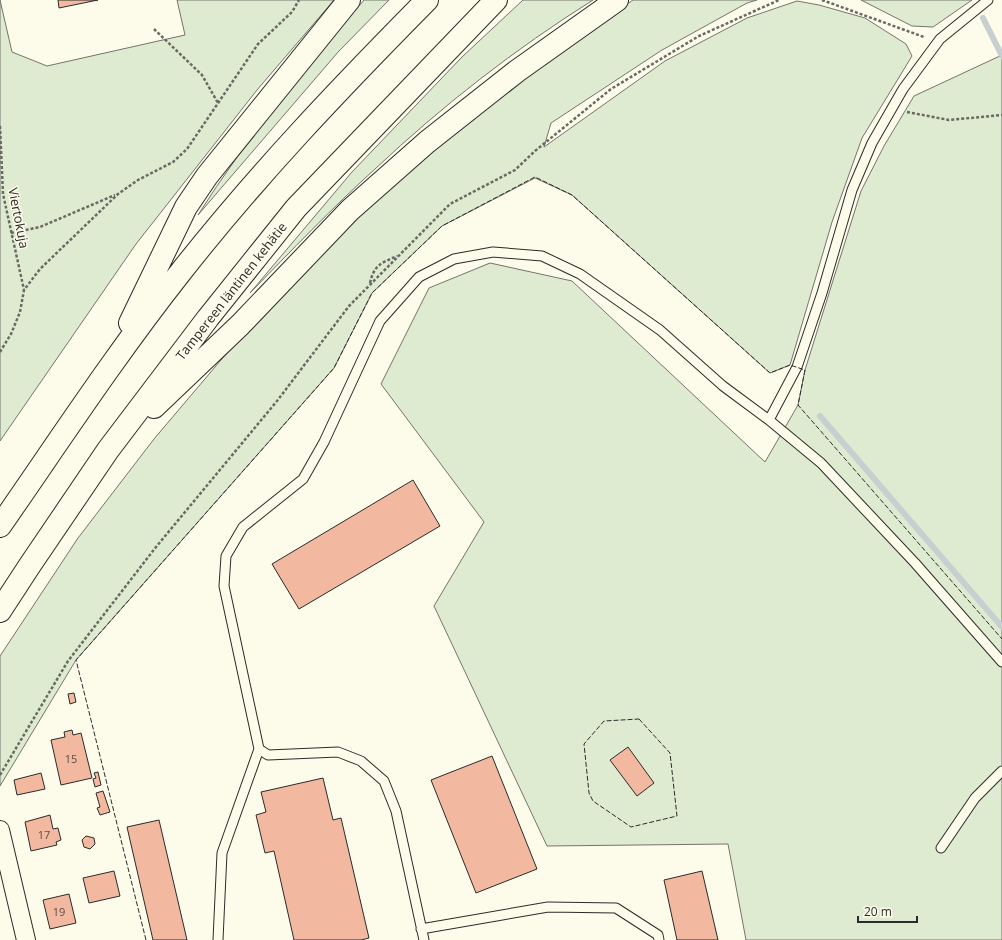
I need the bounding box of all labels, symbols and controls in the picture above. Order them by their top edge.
street label: Viertokuja [4,186,34,250]
street label: Tampereen läntinen kehätie [171,218,291,364]
house number: 15 [65,751,77,766]
house number: 17 [38,827,50,842]
scale bar [858,898,917,924]
text: 20 m [864,903,892,920]
house number: 19 [53,904,65,919]

